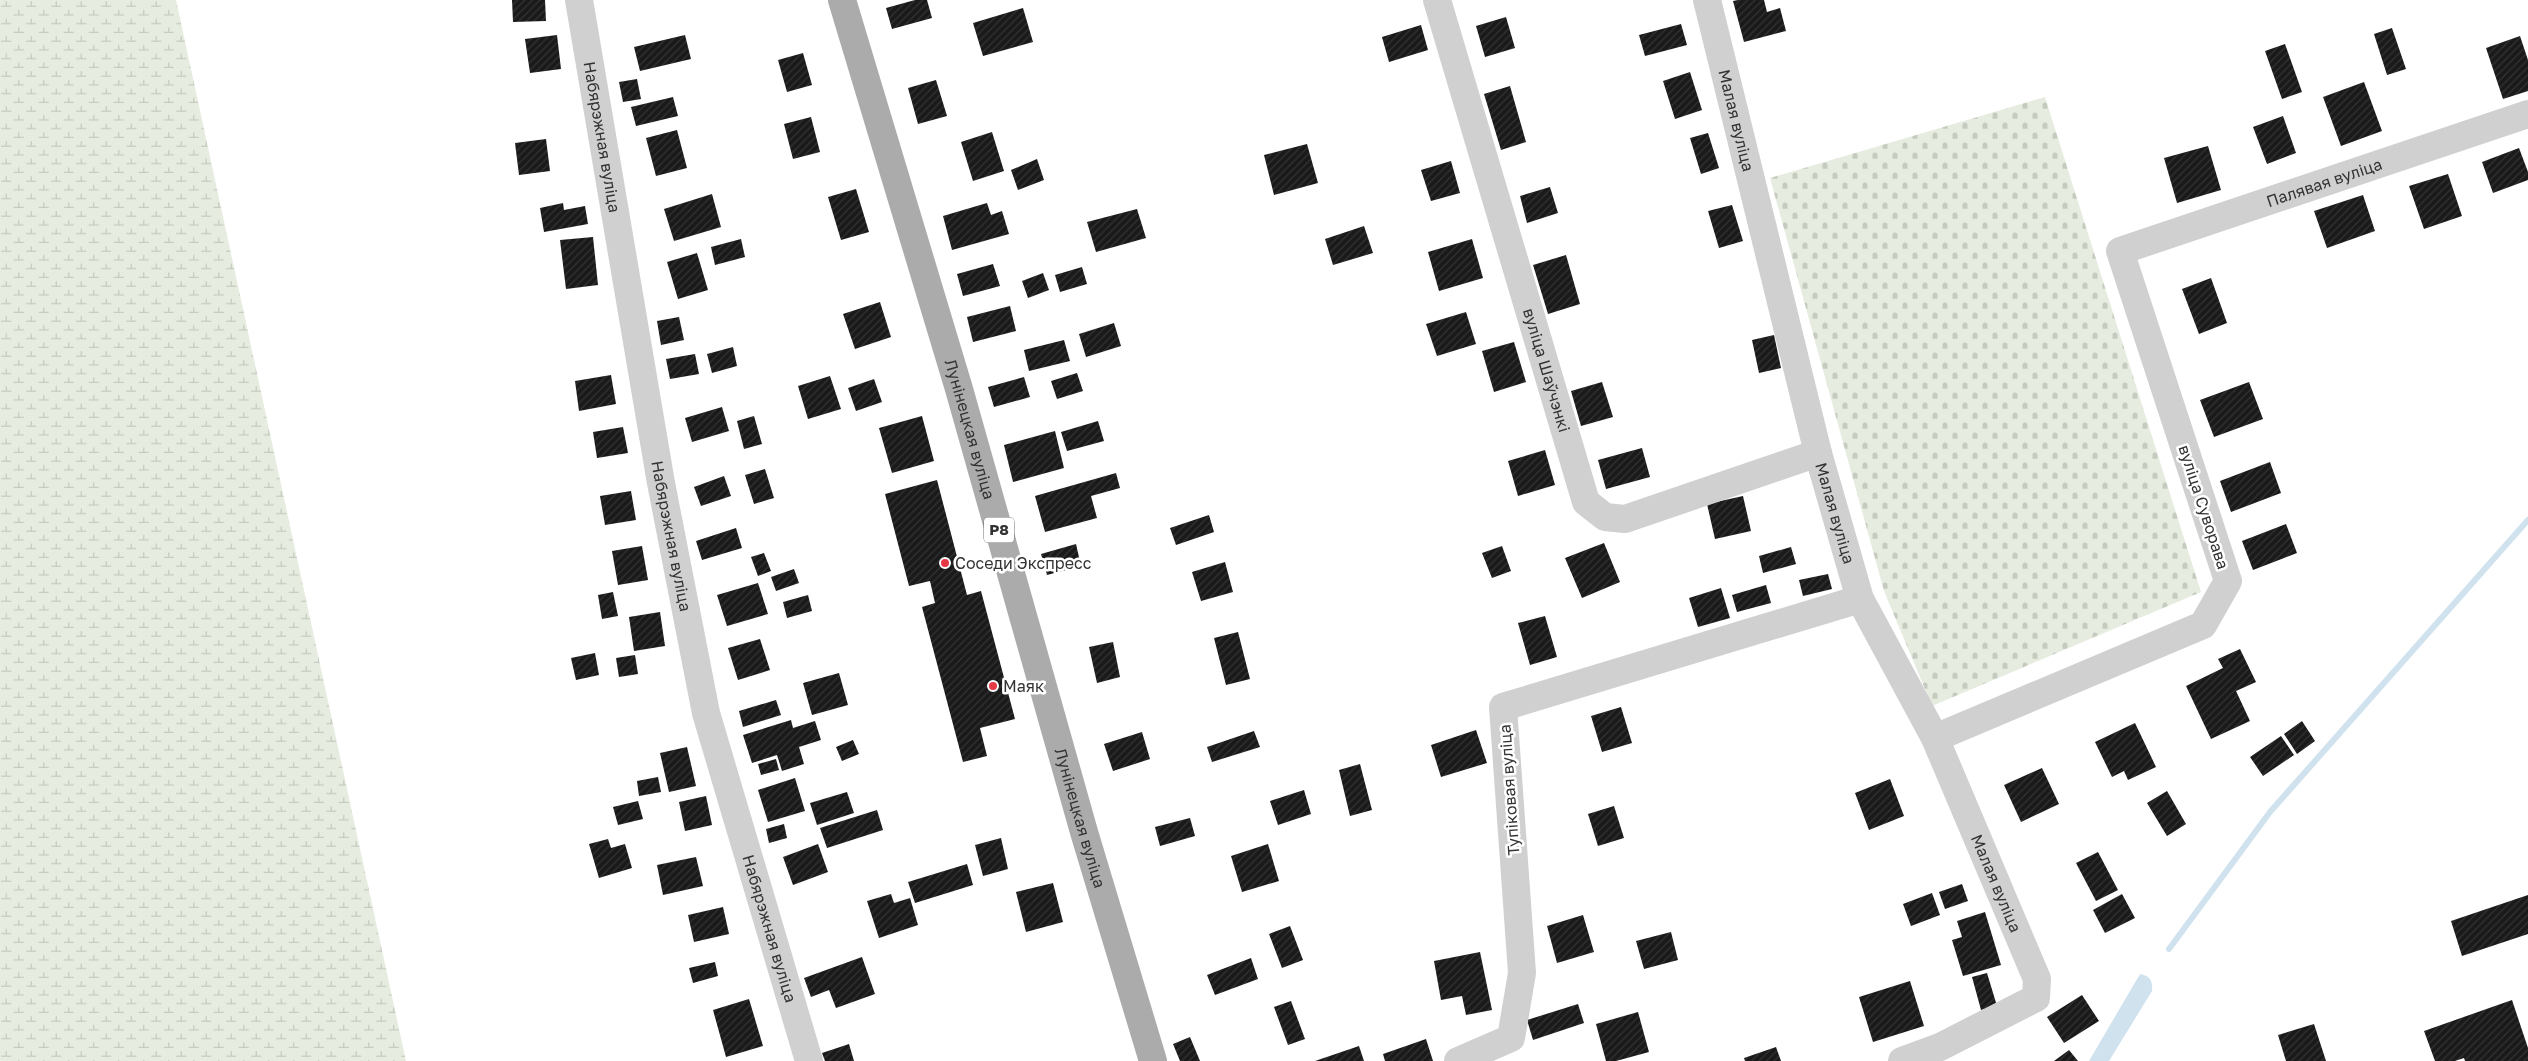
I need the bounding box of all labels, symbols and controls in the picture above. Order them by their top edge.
street label: Набярэжная вуліца [580,60,625,214]
street label: Малая вуліца [1714,67,1759,174]
street label: Палявая вуліца [2264,154,2385,211]
street label: вуліца Шаўчэнкі [1519,306,1575,434]
street label: Лунінецкая вуліца [941,357,1000,502]
street label: вуліца Суворава [2174,442,2234,572]
street label: Набярэжная вуліца [647,459,696,613]
street label: Малая вуліца [1811,460,1859,566]
road number: Р8 [984,518,1014,542]
place label: Соседи Экспресс [955,553,1092,573]
marker: Соседи Экспресс [939,557,951,569]
place label: Маяк [1003,676,1044,696]
marker: Маяк [987,680,999,692]
street label: Тупіковая вуліца [1494,724,1524,856]
street label: Лунінецкая вуліца [1051,746,1110,890]
street label: Малая вуліца [1967,831,2026,935]
street label: Набярэжная вуліца [738,852,801,1005]

